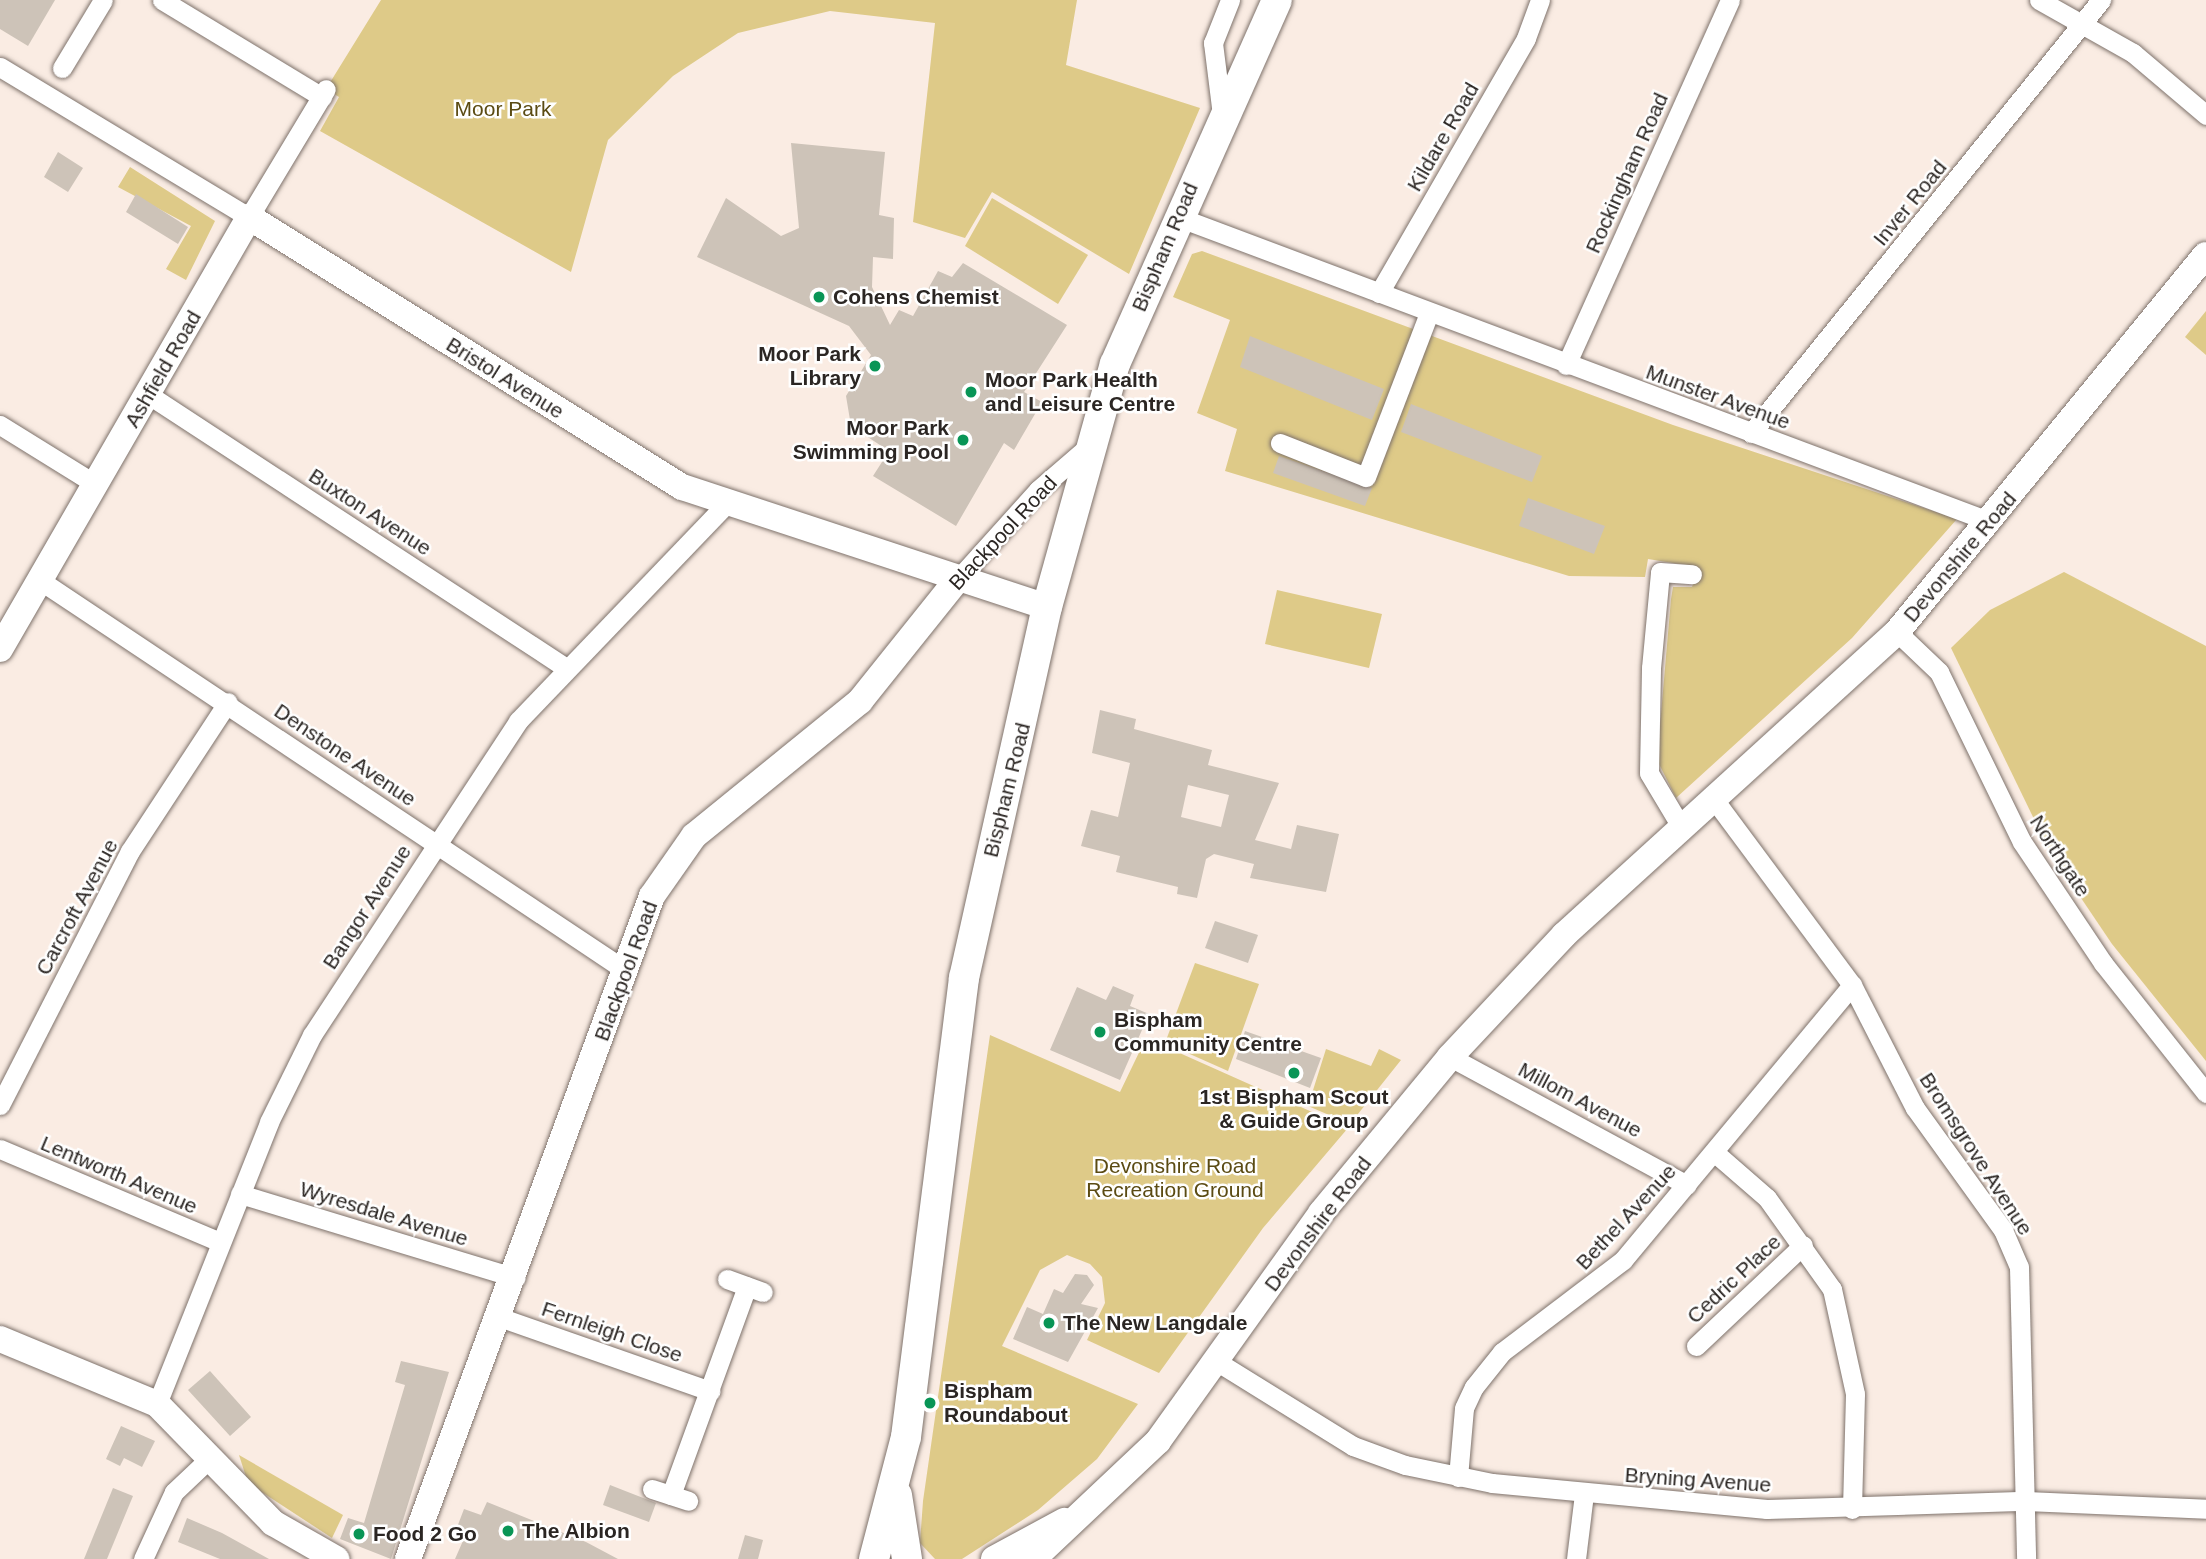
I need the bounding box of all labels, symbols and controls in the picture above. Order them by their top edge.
street label: Kildare Road [1402,78,1484,196]
street label: Rockingham Road [1580,89,1674,257]
park label: Moor Park [455,96,551,122]
street label: Inver Road [1868,155,1952,251]
street label: Bispham Road [1126,179,1204,315]
place label: Cohens Chemist [833,284,999,310]
marker: Cohens Chemist [811,289,827,305]
street label: Ashfield Road [119,306,207,432]
street label: Bristol Avenue [441,332,569,424]
place label: Moor Park Library [758,341,861,391]
marker: Moor Park Library [867,358,883,374]
street label: Munster Avenue [1642,359,1794,435]
place label: Moor Park Health and Leisure Centre [985,367,1175,417]
marker: Moor Park Health and Leisure Centre [963,384,979,400]
place label: Moor Park Swimming Pool [793,415,949,465]
marker: Moor Park Swimming Pool [955,432,971,448]
street label: Buxton Avenue [304,463,436,561]
street label: Blackpool Road [944,471,1062,595]
street label: Devonshire Road [1898,487,2022,627]
street label: Denstone Avenue [269,698,421,812]
street label: Bispham Road [978,720,1036,860]
street label: Northgate [2024,810,2096,902]
street label: Carcroft Avenue [30,834,124,980]
street label: Bangor Avenue [317,840,417,974]
street label: Blackpool Road [589,898,663,1044]
place label: Bispham Community Centre [1114,1007,1302,1057]
marker: Bispham Community Centre [1092,1024,1108,1040]
street label: Millom Avenue [1513,1057,1647,1143]
marker: 1st Bispham Scout & Guide Group [1286,1065,1302,1081]
street label: Bromsgrove Avenue [1914,1068,2038,1240]
place label: 1st Bispham Scout & Guide Group [1199,1084,1389,1134]
street label: Lentworth Avenue [36,1130,202,1220]
street label: Devonshire Road [1259,1152,1377,1296]
park label: Devonshire Road Recreation Ground [1086,1153,1264,1203]
street label: Bethel Avenue [1570,1159,1682,1275]
street label: Wyresdale Avenue [296,1176,472,1252]
street label: Cedric Place [1682,1229,1786,1329]
street label: Fernleigh Close [538,1296,686,1368]
place label: The New Langdale [1063,1310,1247,1336]
marker: The New Langdale [1041,1315,1057,1331]
place label: Bispham Roundabout [944,1378,1068,1428]
marker: Bispham Roundabout [922,1395,938,1411]
street label: Bryning Avenue [1623,1462,1773,1498]
place label: The Albion [522,1518,630,1544]
place label: Food 2 Go [373,1521,477,1547]
marker: The Albion [500,1523,516,1539]
marker: Food 2 Go [351,1526,367,1542]

